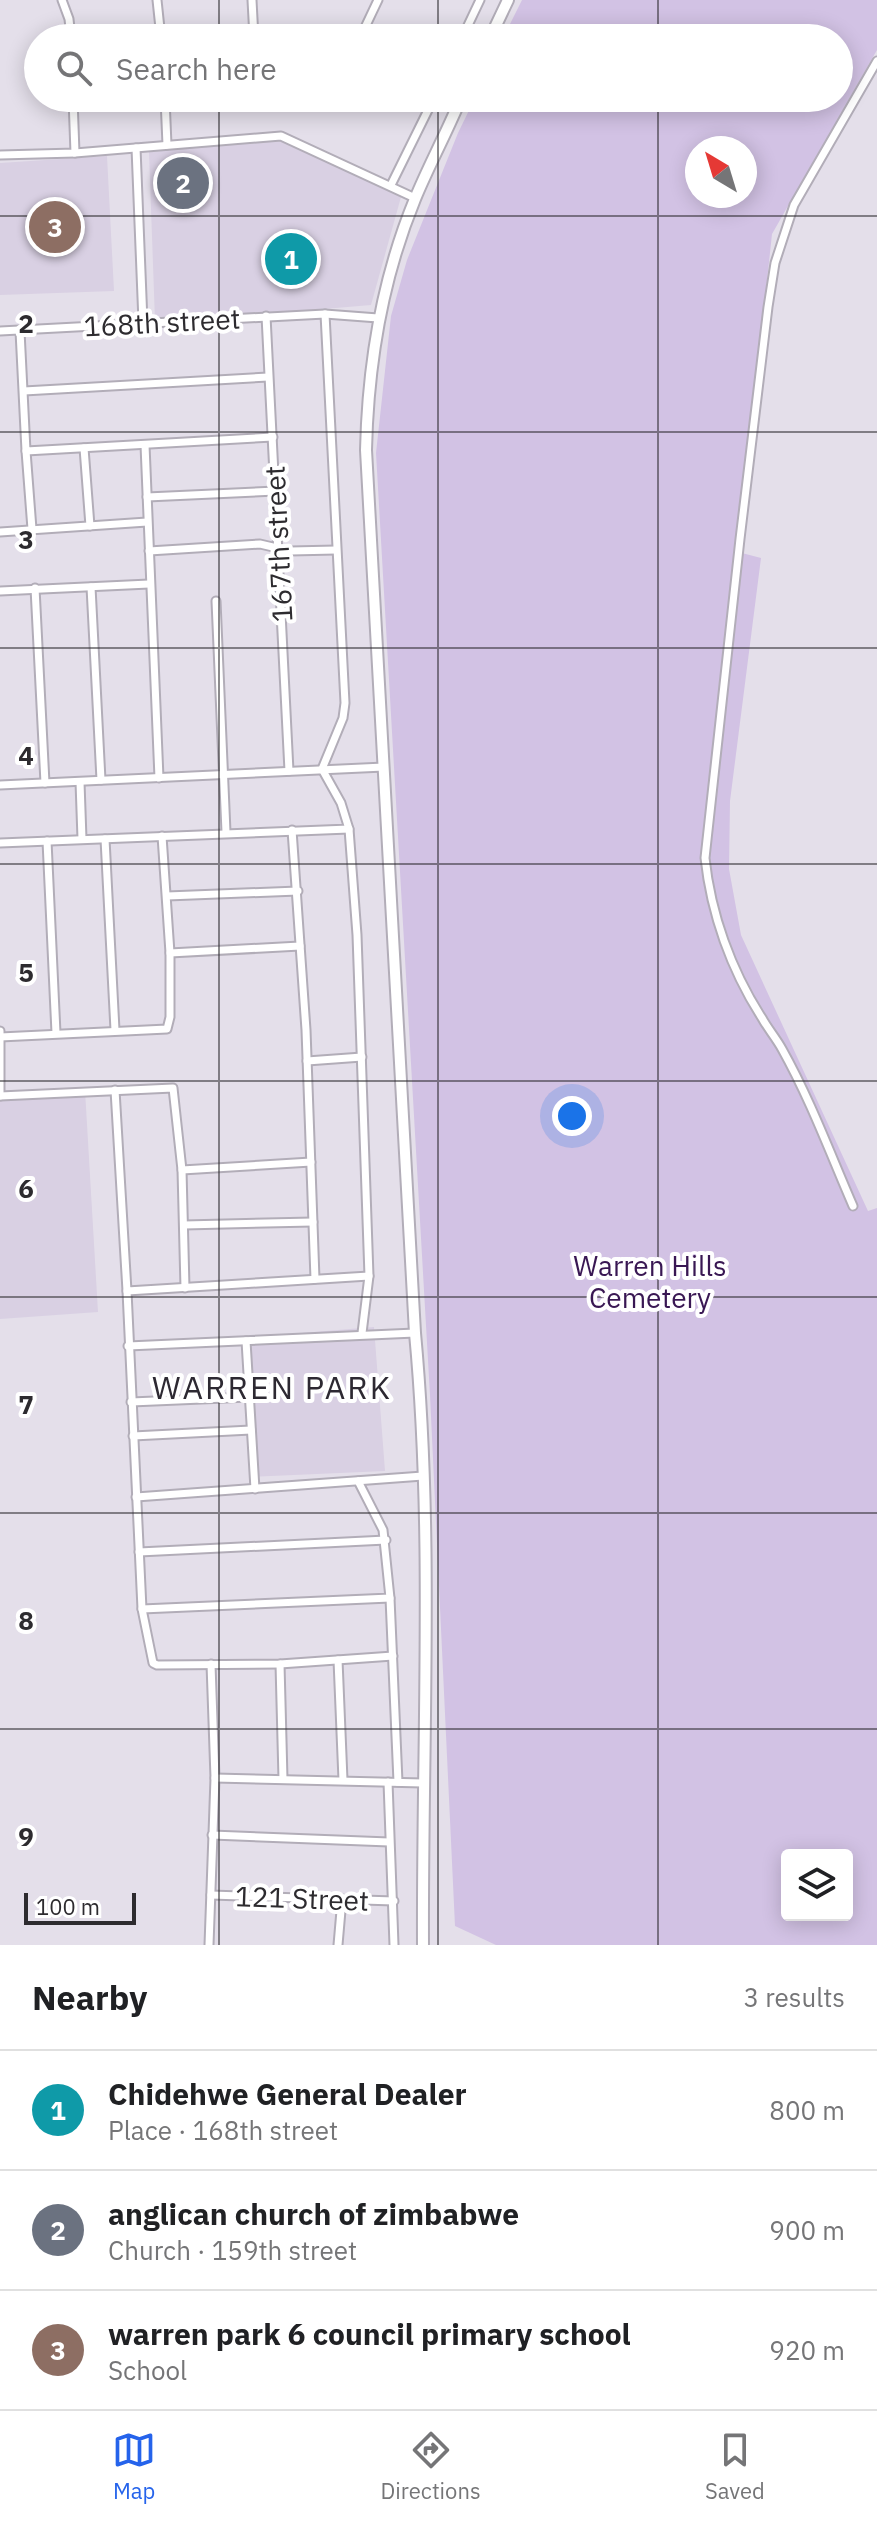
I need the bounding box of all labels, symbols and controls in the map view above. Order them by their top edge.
search box [24,24,853,112]
icon: search [52,46,96,90]
text: Search here [116,49,277,88]
north arrow [685,136,757,208]
pin: 2 [157,153,209,213]
pin: 3 [29,197,81,257]
pin: 1 [265,229,317,289]
street label: 168th street [83,299,241,345]
text: 2 [18,306,34,340]
street label: 167th street [255,465,301,623]
text: 3 [18,522,34,556]
text: 4 [18,738,34,772]
text: 5 [18,955,34,989]
your location [552,1096,592,1136]
text: 6 [18,1171,34,1205]
park label: Warren Hills Cemetery [573,1247,727,1316]
district label: WARREN PARK [152,1366,392,1408]
text: 7 [18,1387,34,1421]
text: 8 [18,1603,34,1637]
text: 9 [18,1819,34,1853]
map controls [781,1849,853,1921]
button: layers [781,1849,853,1921]
street label: 121 Street [234,1877,370,1919]
scale bar [24,1889,136,1925]
text: 100 m [36,1892,100,1921]
text: Nearby [32,1975,147,2019]
text: 3 results [743,1980,845,2014]
text: Chidehwe General Dealer [108,2074,467,2113]
text: 1 [50,2093,66,2127]
text: 800 m [769,2093,845,2127]
text: Place · 168th street [108,2113,338,2147]
text: anglican church of zimbabwe [108,2194,519,2233]
text: 2 [50,2213,66,2247]
text: 900 m [769,2213,845,2247]
text: Church · 159th street [108,2233,357,2267]
text: warren park 6 council primary school [108,2314,631,2353]
text: 3 [50,2333,66,2367]
text: 920 m [769,2333,845,2367]
text: School [108,2353,187,2387]
tab: Map [112,2428,156,2505]
tab: Directions [381,2428,481,2505]
tab: Saved [705,2428,765,2505]

